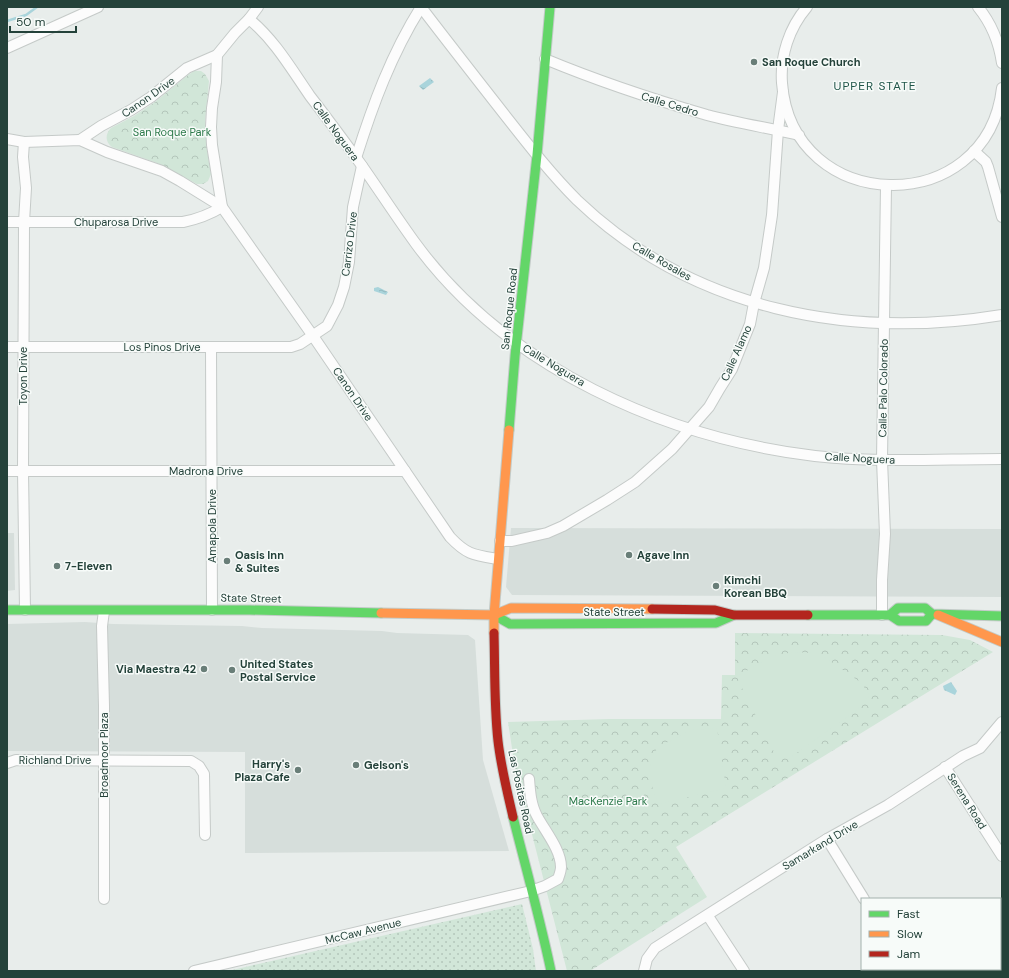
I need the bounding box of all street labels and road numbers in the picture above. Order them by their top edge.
street label: Canon Drive [119,73,177,121]
street label: Calle Cedro [640,89,700,119]
street label: Calle Noguera [310,98,362,164]
street label: Carrizo Drive [338,211,360,277]
street label: Chuparosa Drive [74,215,158,229]
street label: Calle Rosales [630,238,694,284]
street label: San Roque Road [498,267,520,351]
street label: Calle Alamo [717,323,755,383]
street label: Calle Palo Colorado [875,338,891,438]
street label: Los Pinos Drive [124,340,200,354]
street label: Calle Noguera [520,341,588,389]
street label: Toyon Drive [16,347,30,405]
street label: Canon Drive [330,364,376,424]
street label: Calle Noguera [824,449,896,467]
street label: Madrona Drive [169,464,243,478]
street label: Amapola Drive [205,489,219,563]
street label: State Street [220,590,282,606]
street label: State Street [583,605,645,619]
street label: Broadmoor Plaza [97,712,111,798]
street label: Las Positas Road [505,749,537,835]
street label: Richland Drive [19,753,91,767]
street label: Serena Road [944,770,990,832]
street label: Samarkand Drive [780,817,860,873]
street label: McCaw Avenue [323,915,403,947]

